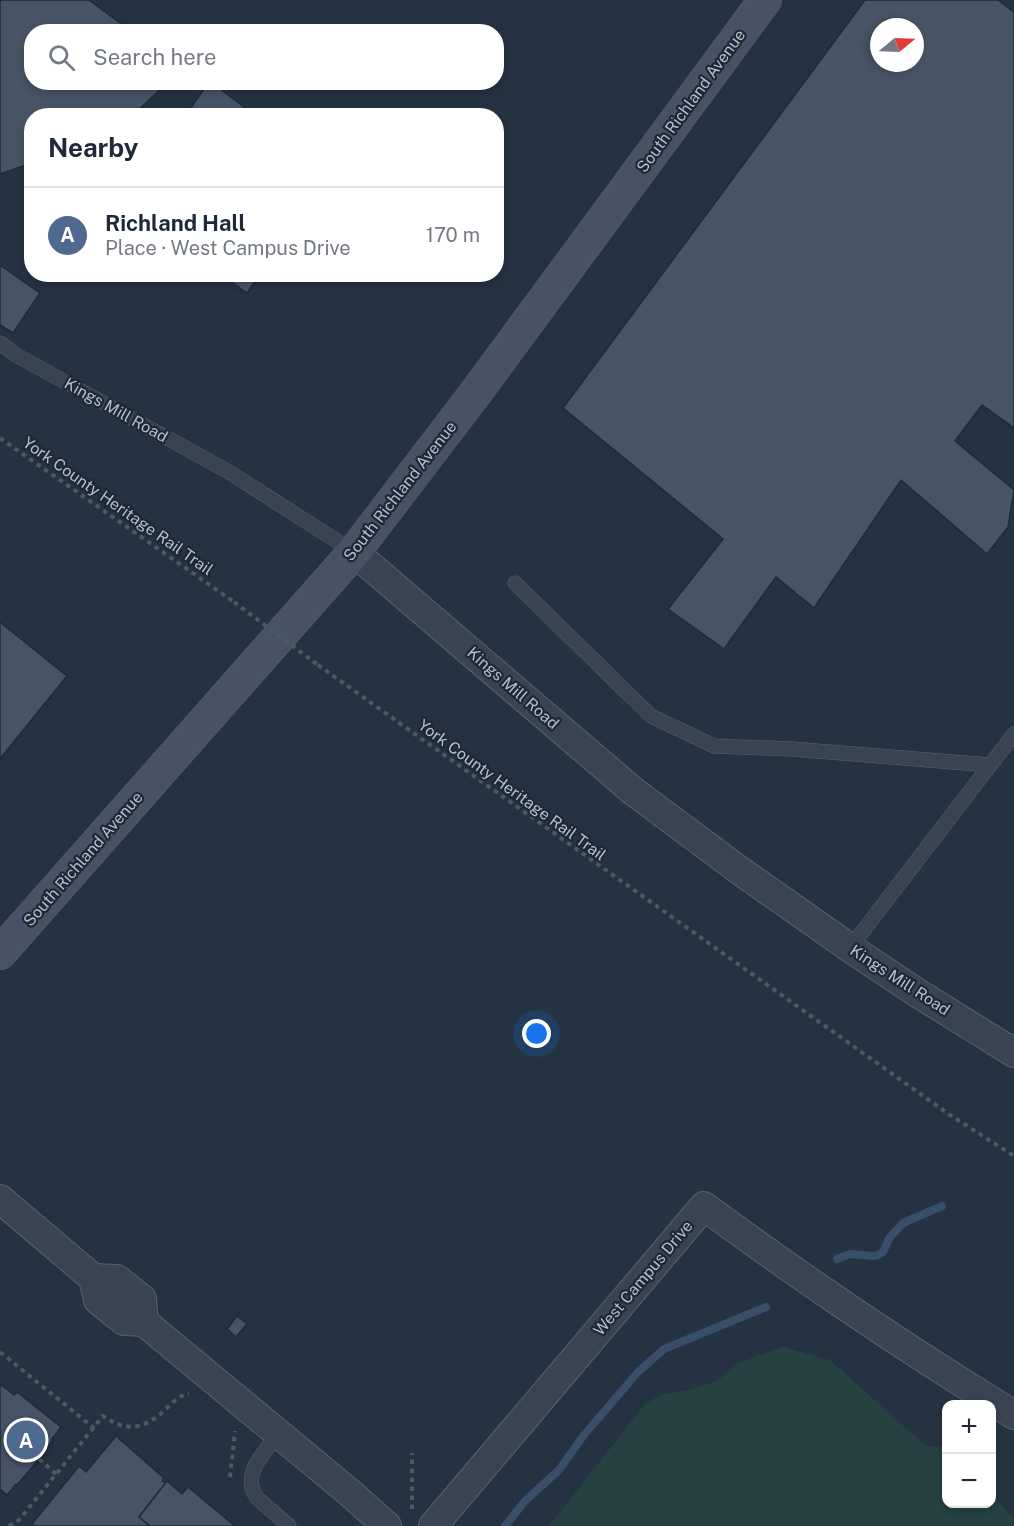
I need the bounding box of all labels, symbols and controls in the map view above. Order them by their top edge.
north arrow [870,18,924,72]
search box [24,24,504,90]
street label: South Richland Avenue [633,26,749,176]
icon: search [45,41,78,74]
text: Search here [93,44,217,70]
text: Nearby [48,132,138,163]
text: Richland Hall [105,210,246,236]
text: A [60,223,75,247]
text: 170 m [426,223,480,247]
text: Place · West Campus Drive [105,236,351,260]
street label: Kings Mill Road [61,374,171,446]
street label: South Richland Avenue [340,417,460,565]
street label: York County Heritage Rail Trail [19,433,217,579]
street label: Kings Mill Road [463,643,563,733]
street label: York County Heritage Rail Trail [414,715,610,865]
street label: South Richland Avenue [19,788,147,930]
street label: Kings Mill Road [846,941,954,1019]
your location [522,1019,551,1048]
street label: West Campus Drive [589,1217,697,1339]
map controls [942,1400,996,1508]
button: + [942,1400,996,1454]
pin: A [6,1418,46,1462]
button: − [942,1454,996,1508]

